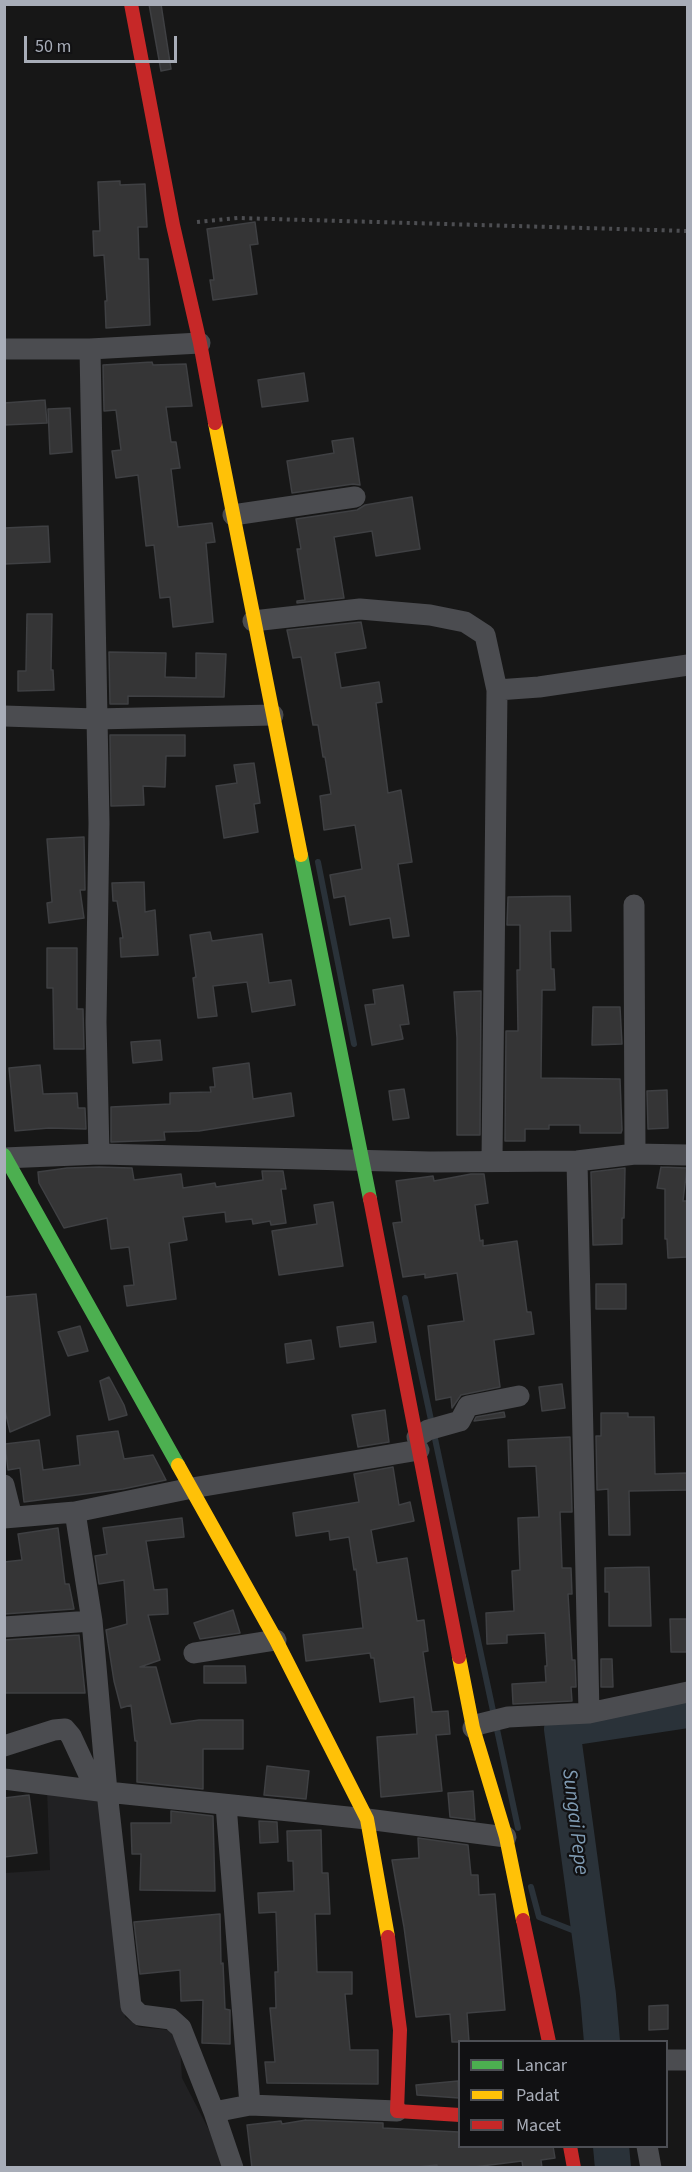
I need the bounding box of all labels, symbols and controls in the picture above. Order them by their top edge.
scale bar [27,24,180,62]
text: 50 m [35,34,71,59]
water label: Sungai Pepe [555,1767,593,1877]
legend [458,2040,668,2148]
text: Lancar [516,2053,567,2078]
text: Padat [516,2083,559,2108]
text: Macet [516,2113,561,2138]

